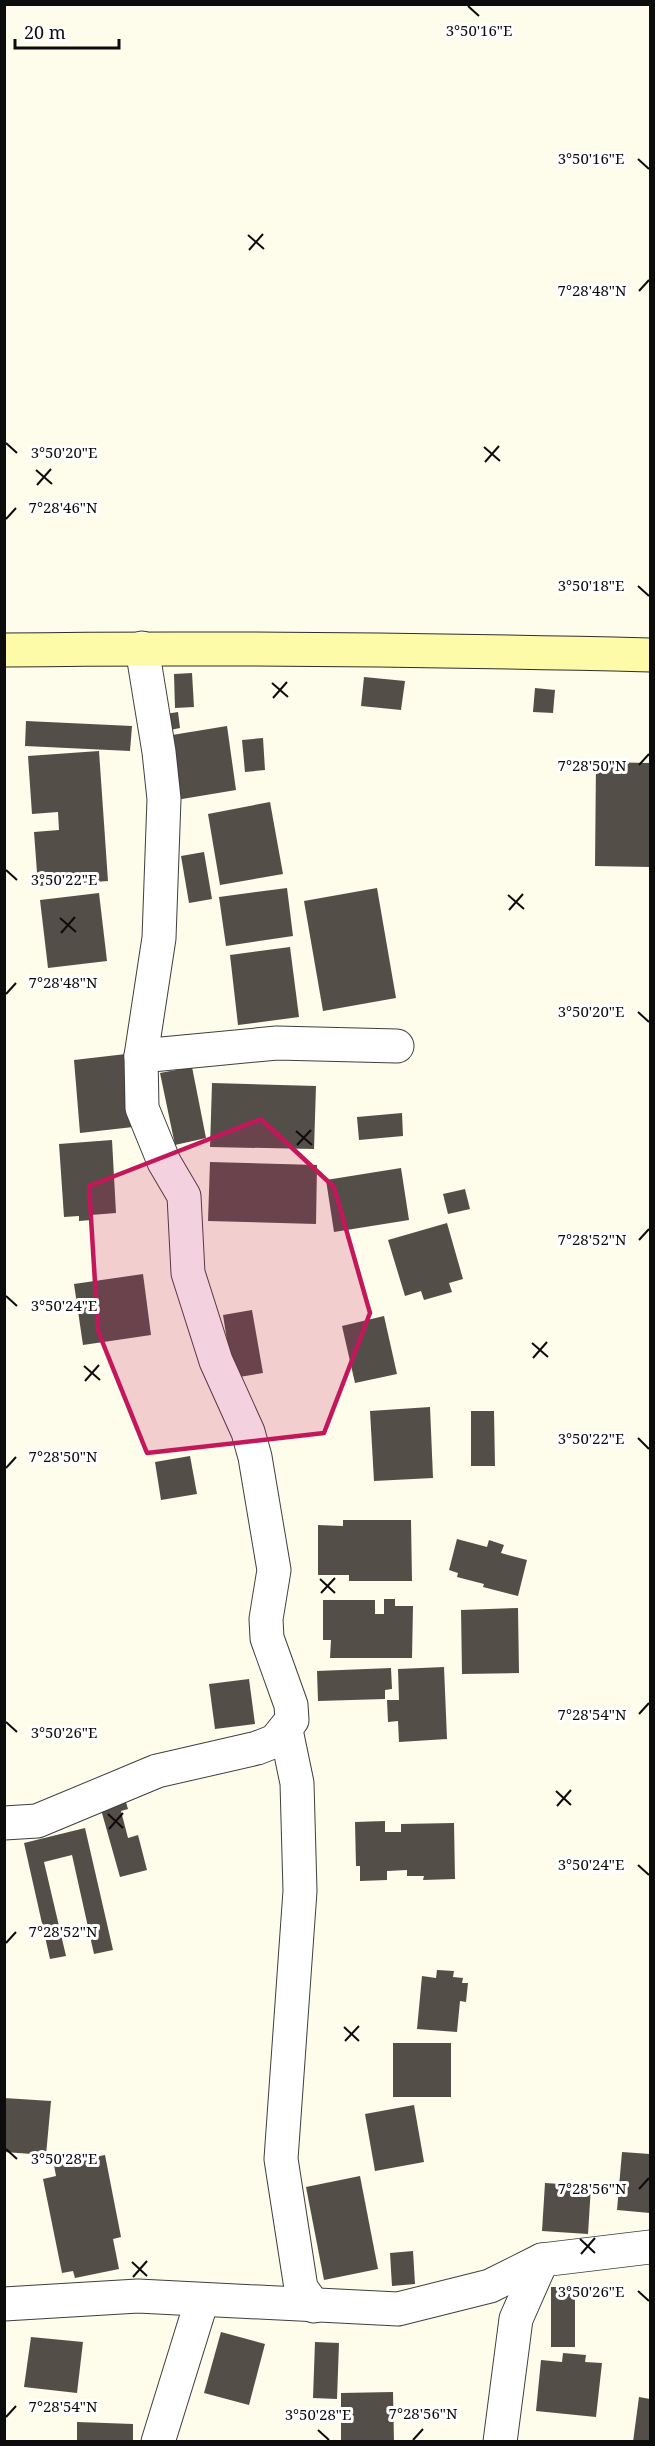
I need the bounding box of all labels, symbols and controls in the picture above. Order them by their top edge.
scale bar [15,12,118,50]
text: 20 m [24,20,66,44]
text: 3°50'16"E [446,20,512,40]
text: 3°50'16"E [558,148,624,168]
text: 7°28'48"N [558,280,627,300]
text: 3°50'20"E [31,442,97,462]
text: 7°28'46"N [29,497,98,517]
text: 3°50'18"E [558,575,624,595]
text: 7°28'50"N [558,755,627,775]
text: 3°50'22"E [31,869,97,889]
text: 7°28'48"N [29,972,98,992]
text: 3°50'20"E [558,1001,624,1021]
text: 7°28'52"N [558,1229,627,1249]
text: 3°50'24"E [31,1295,97,1315]
text: 3°50'22"E [558,1428,624,1448]
text: 7°28'50"N [29,1446,98,1466]
text: 7°28'54"N [558,1704,627,1724]
text: 3°50'26"E [31,1722,97,1742]
text: 3°50'24"E [558,1854,624,1874]
text: 7°28'52"N [29,1921,98,1941]
text: 3°50'28"E [31,2148,97,2168]
text: 7°28'56"N [558,2178,627,2198]
text: 3°50'26"E [558,2281,624,2301]
text: 7°28'54"N [29,2396,98,2416]
text: 7°28'56"N [389,2403,458,2423]
text: 3°50'28"E [285,2404,351,2424]

